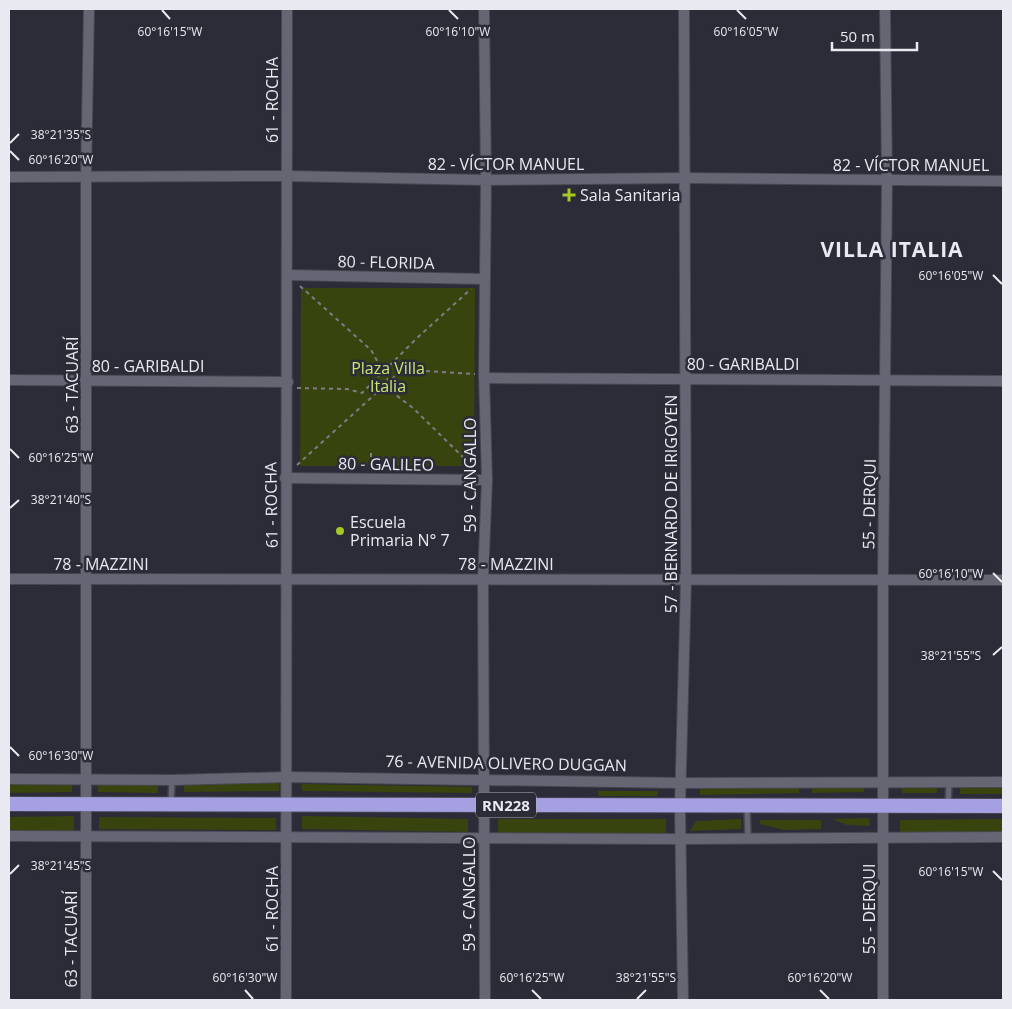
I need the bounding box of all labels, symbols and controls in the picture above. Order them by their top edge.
scale bar [832,20,917,52]
text: 60°16'15"W [138,23,202,40]
text: 60°16'10"W [426,23,490,40]
text: 60°16'05"W [714,23,778,40]
text: 50 m [840,26,875,46]
street label: 61 - ROCHA [261,56,283,143]
text: 38°21'35"S [31,126,91,143]
text: 60°16'20"W [29,151,93,168]
street label: 82 - VÍCTOR MANUEL [428,153,584,175]
street label: 82 - VÍCTOR MANUEL [833,154,989,176]
place label: Sala Sanitaria [580,184,680,206]
marker: Sala Sanitaria [562,188,576,202]
district label: VILLA ITALIA [820,235,964,263]
street label: 80 - FLORIDA [337,250,436,274]
text: 60°16'05"W [919,267,983,284]
street label: 63 - TACUARÍ [61,336,83,433]
street label: 80 - GARIBALDI [687,353,799,375]
street label: 80 - GARIBALDI [92,355,204,377]
park label: Plaza Villa Italia [351,357,425,397]
street label: 57 - BERNARDO DE IRIGOYEN [660,395,682,613]
street label: 59 - CANGALLO [459,418,481,532]
text: 60°16'25"W [29,449,93,466]
street label: 80 - GALILEO [338,452,434,476]
street label: 55 - DERQUI [857,458,881,550]
street label: 61 - ROCHA [259,461,283,548]
text: 38°21'40"S [31,491,91,508]
place label: Escuela Primaria N° 7 [350,511,450,551]
marker: Escuela Primaria N° 7 [334,525,346,537]
street label: 78 - MAZZINI [53,553,149,575]
street label: 78 - MAZZINI [458,553,554,575]
text: 60°16'10"W [919,565,983,582]
text: 38°21'55"S [921,647,981,664]
text: 60°16'30"W [29,747,93,764]
street label: 76 - AVENIDA OLIVERO DUGGAN [385,750,627,776]
road number: RN228 [476,792,536,818]
street label: 59 - CANGALLO [458,837,480,951]
text: 38°21'45"S [31,857,91,874]
text: 60°16'15"W [919,863,983,880]
street label: 55 - DERQUI [858,864,880,954]
street label: 61 - ROCHA [261,865,283,952]
street label: 63 - TACUARÍ [60,890,82,987]
text: 60°16'30"W [213,969,277,986]
text: 60°16'25"W [500,969,564,986]
text: 38°21'55"S [616,969,676,986]
text: 60°16'20"W [788,969,852,986]

